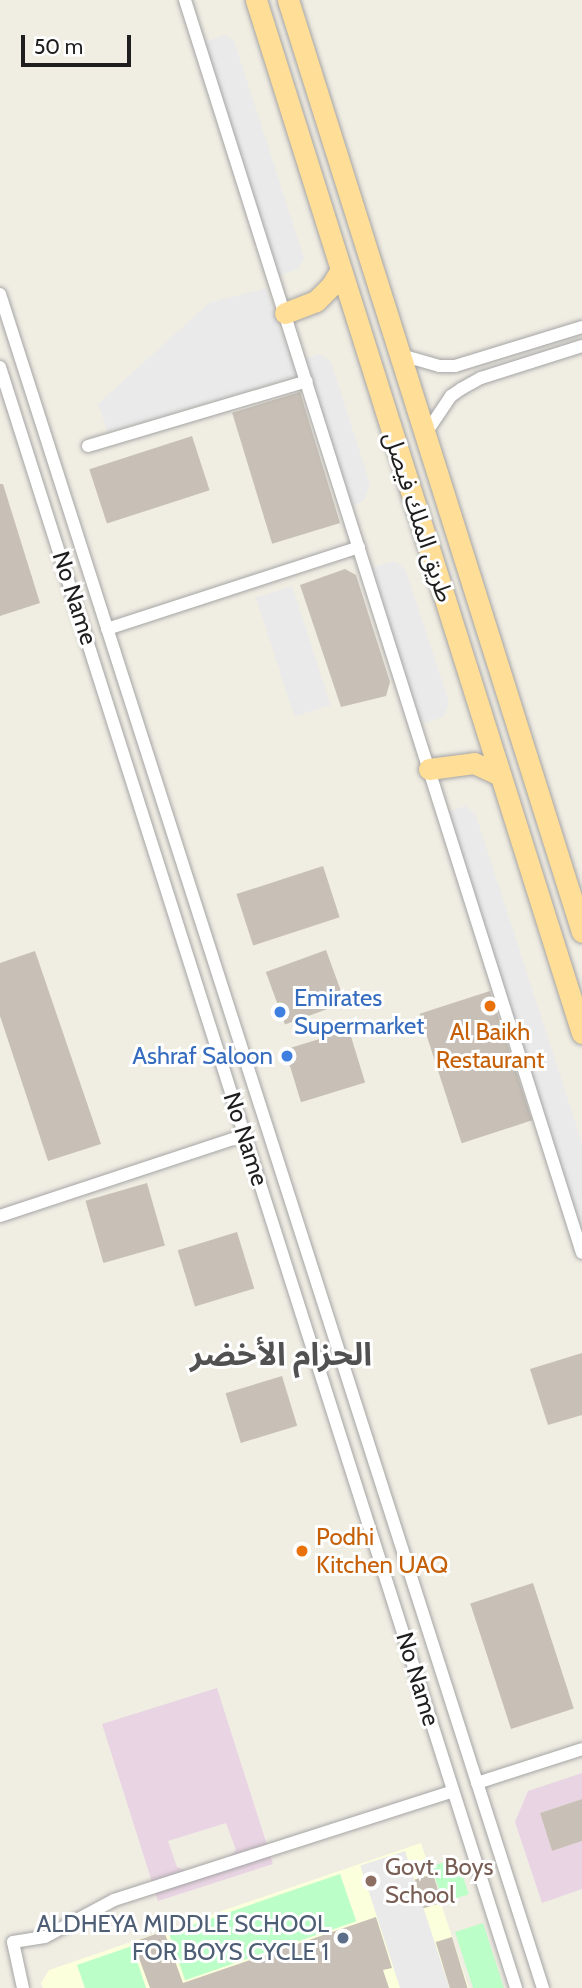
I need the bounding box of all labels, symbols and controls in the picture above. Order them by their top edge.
scale bar [24,21,135,65]
text: 50 m [34,34,83,59]
street label: طريق الملك فيصل [378,428,460,606]
street label: No Name [46,548,104,648]
place label: Emirates Supermarket [294,984,424,1040]
marker: Al Baikh Restaurant [482,998,498,1014]
marker: Emirates Supermarket [272,1004,288,1020]
place label: Al Baikh Restaurant [436,1018,544,1074]
place label: Ashraf Saloon [132,1042,273,1070]
marker: Ashraf Saloon [279,1048,295,1064]
street label: No Name [217,1089,275,1189]
district label: الحزام الأخضر [190,1335,372,1373]
place label: Podhi Kitchen UAQ [316,1523,448,1579]
marker: Podhi Kitchen UAQ [294,1543,310,1559]
street label: No Name [390,1629,446,1729]
place label: Govt. Boys School [385,1853,494,1909]
marker: Govt. Boys School [363,1873,379,1889]
place label: ALDHEYA MIDDLE SCHOOL FOR BOYS CYCLE 1 [36,1910,329,1966]
marker: ALDHEYA MIDDLE SCHOOL FOR BOYS CYCLE 1 [335,1930,351,1946]

